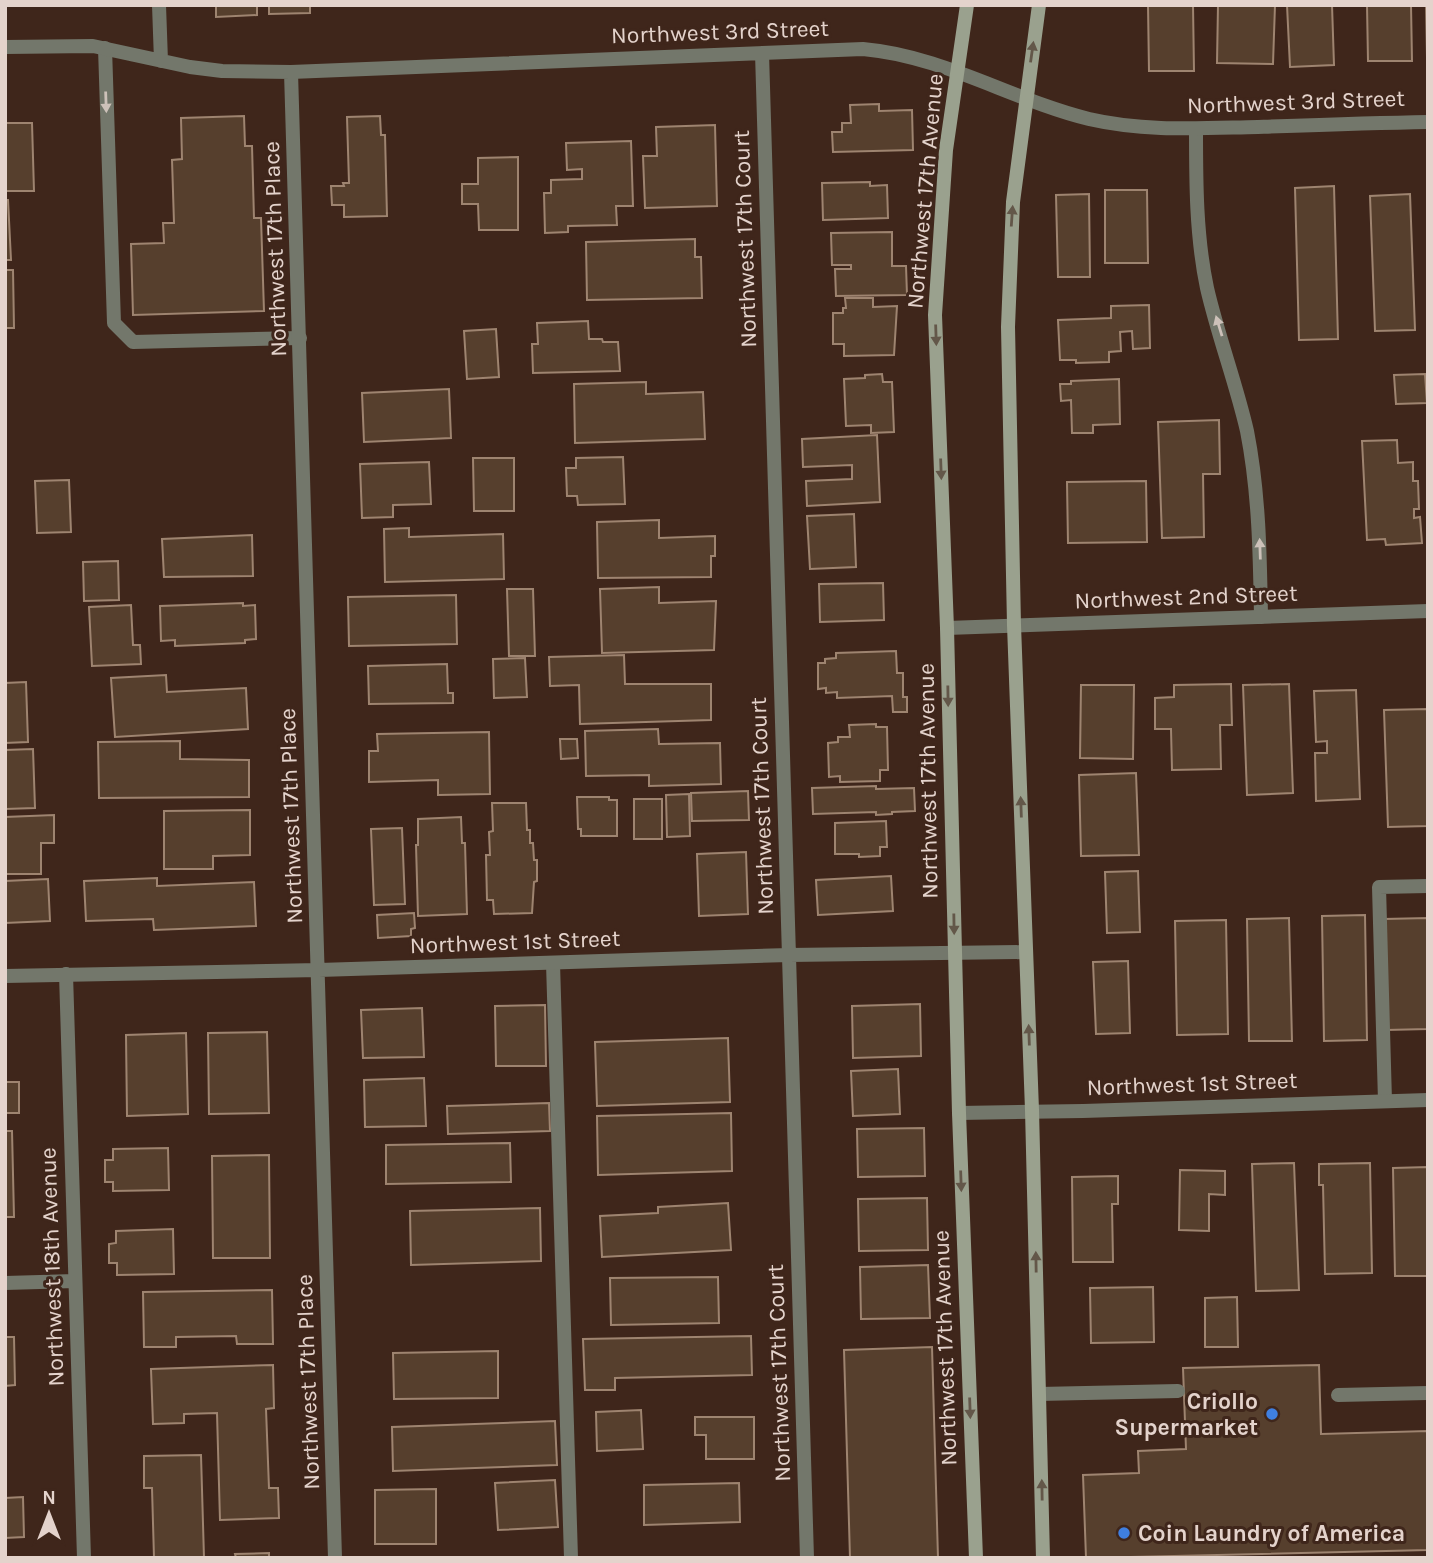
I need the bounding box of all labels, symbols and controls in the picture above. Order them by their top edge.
street label: Northwest 3rd Street [611,15,830,49]
one-way arrow [1027,41,1038,63]
street label: Northwest 17th Avenue [901,72,949,310]
street label: Northwest 3rd Street [1187,85,1406,119]
one-way arrow [101,91,112,113]
street label: Northwest 17th Court [728,129,762,348]
street label: Northwest 17th Place [258,141,292,357]
one-way arrow [1007,205,1018,227]
one-way arrow [1213,315,1223,336]
one-way arrow [930,324,941,346]
one-way arrow [935,458,946,480]
one-way arrow [1254,537,1265,559]
street label: Northwest 2nd Street [1074,580,1298,614]
street label: Northwest 17th Avenue [912,663,944,899]
one-way arrow [943,685,954,707]
street label: Northwest 17th Court [745,696,779,915]
street label: Northwest 17th Place [274,708,308,924]
one-way arrow [1015,796,1026,818]
one-way arrow [948,913,959,935]
street label: Northwest 1st Street [409,925,621,959]
one-way arrow [1024,1023,1035,1045]
street label: Northwest 1st Street [1086,1067,1298,1101]
street label: Northwest 18th Avenue [34,1147,70,1387]
one-way arrow [956,1170,967,1192]
street label: Northwest 17th Avenue [927,1230,963,1466]
one-way arrow [1030,1251,1041,1273]
street label: Northwest 17th Court [762,1263,796,1482]
street label: Northwest 17th Place [291,1274,325,1490]
place label: Criollo Supermarket [1114,1388,1258,1441]
one-way arrow [965,1397,976,1419]
marker: Criollo Supermarket [1264,1406,1280,1422]
one-way arrow [1036,1478,1047,1500]
north arrow [14,1479,84,1549]
text: N [42,1487,56,1509]
place label: Coin Laundry of America [1138,1520,1405,1547]
marker: Coin Laundry of America [1116,1525,1132,1541]

